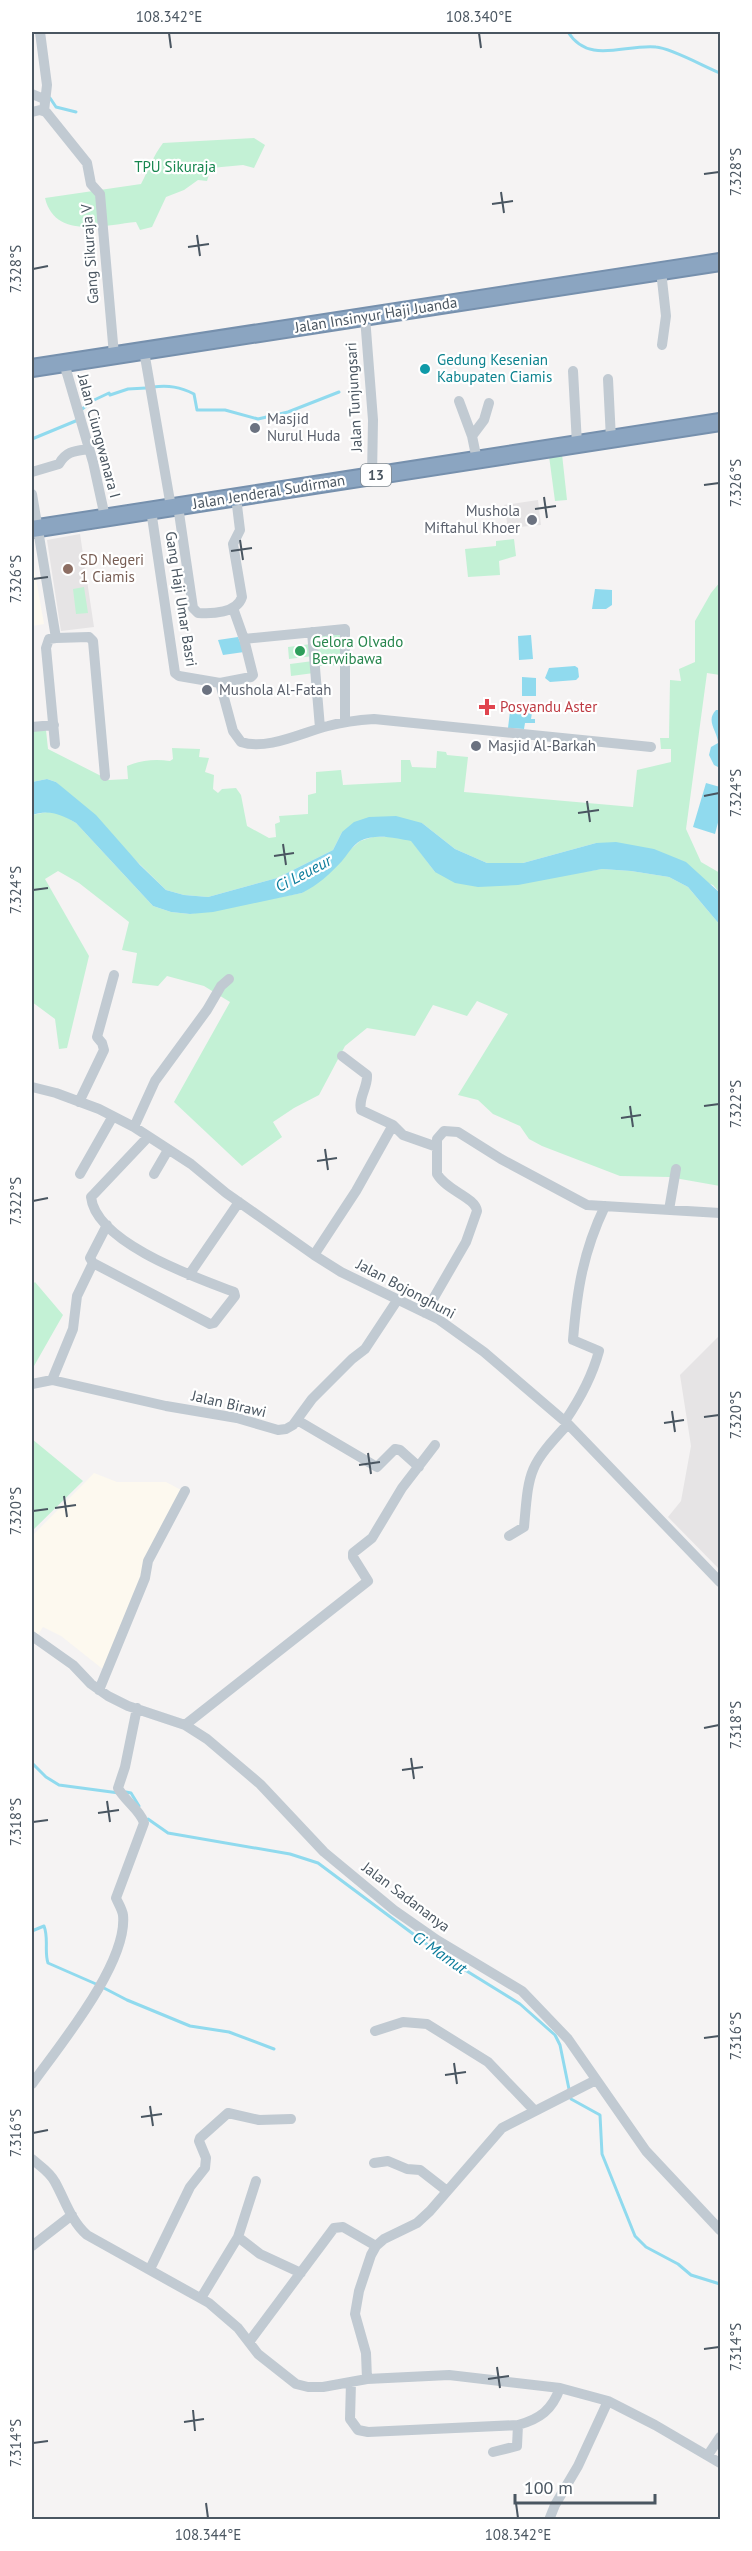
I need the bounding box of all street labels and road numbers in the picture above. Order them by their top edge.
street label: Gang Sikuraja V [76,203,102,305]
street label: Jalan Insinyur Haji Juanda [292,292,459,337]
street label: Jalan Tunjungsari [341,342,366,453]
street label: Jalan Ciungwanara I [74,371,125,500]
road number: 13 [361,464,391,486]
street label: Jalan Jenderal Sudirman [191,470,346,513]
street label: Gang Haji Umar Basri [161,530,202,668]
street label: Jalan Bojonghuni [353,1254,459,1323]
street label: Jalan Birawi [189,1385,268,1421]
street label: Jalan Sadananya [358,1857,454,1936]

